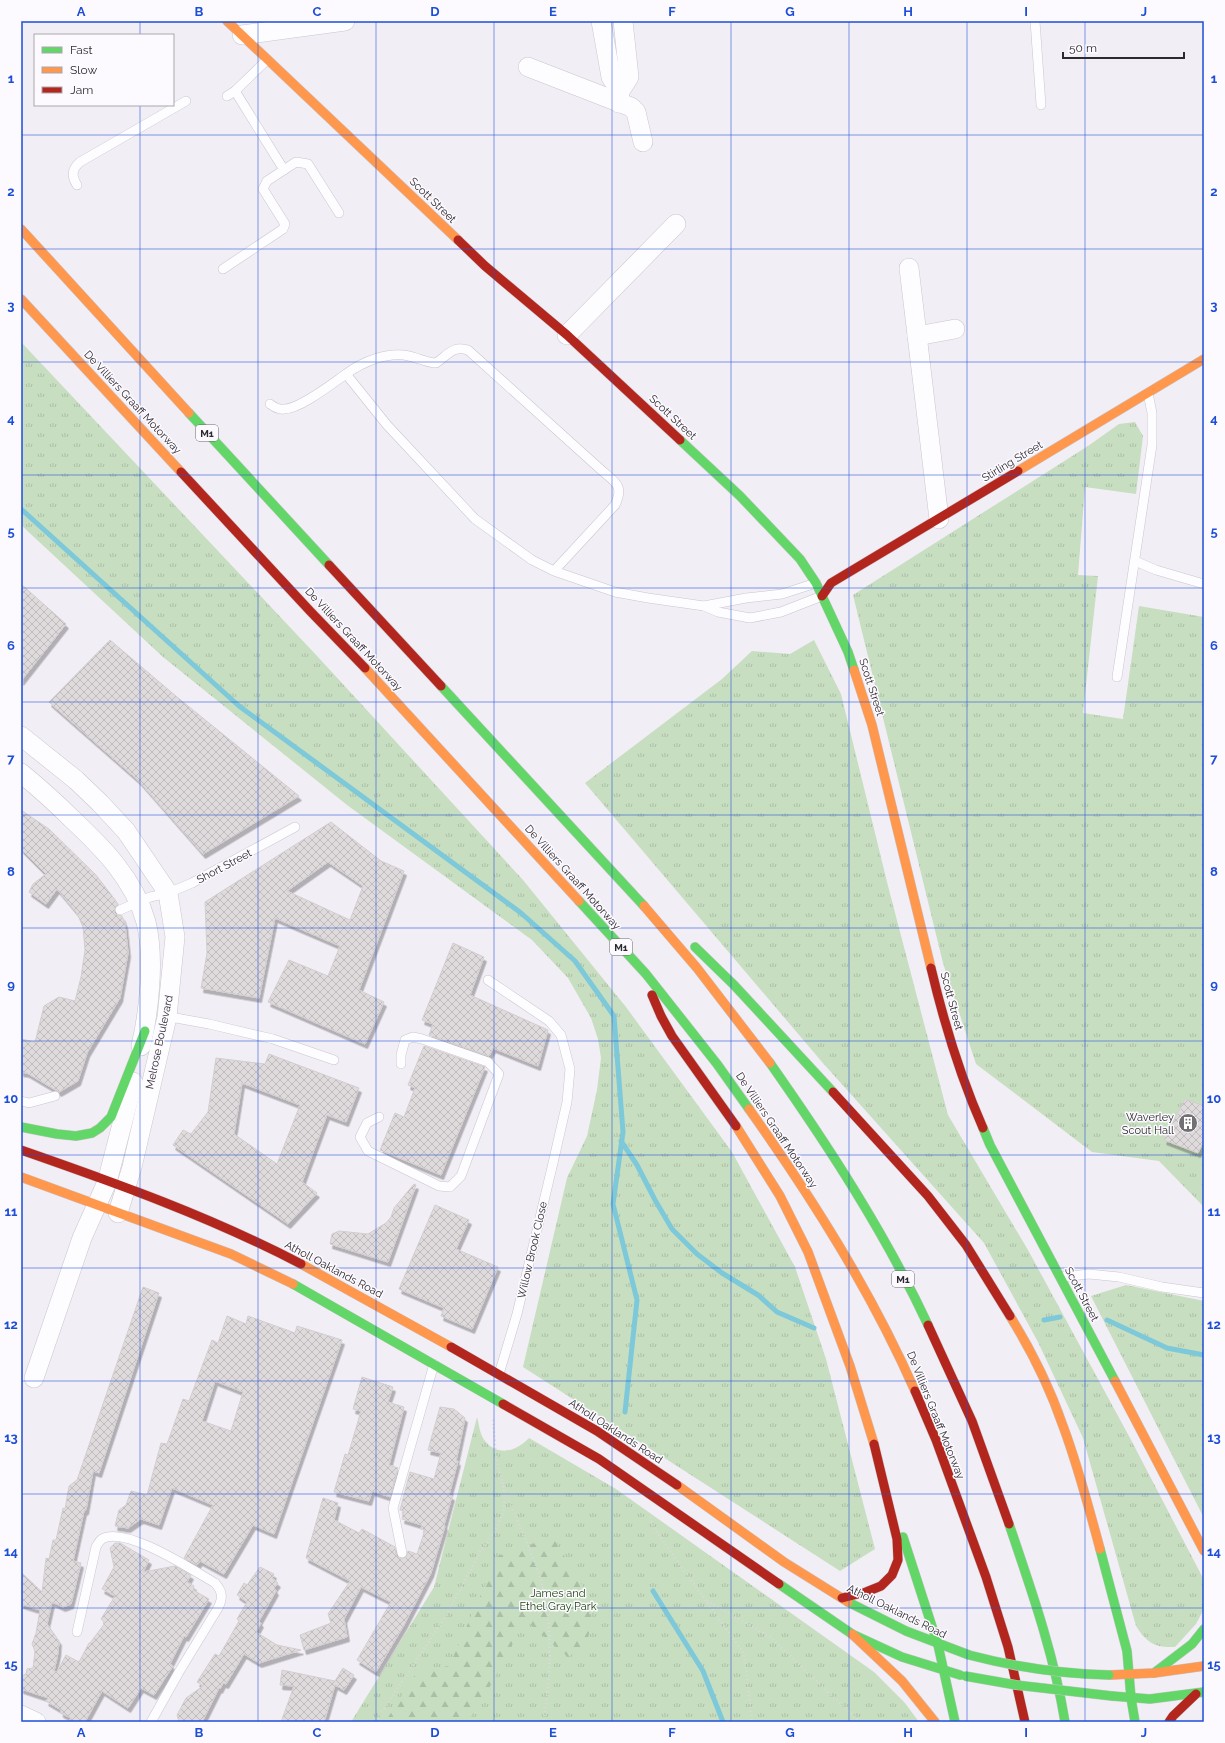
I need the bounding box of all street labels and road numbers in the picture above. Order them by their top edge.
street label: Scott Street [407,175,459,226]
street label: De Villiers Graaff Motorway [81,348,184,457]
street label: Scott Street [646,392,699,443]
road number: M1 [196,425,218,441]
street label: Stirling Street [980,438,1045,485]
street label: De Villiers Graaff Motorway [302,585,405,694]
street label: Scott Street [856,657,887,718]
street label: De Villiers Graaff Motorway [522,822,623,932]
street label: Short Street [194,846,254,886]
road number: M1 [610,939,632,955]
street label: Scott Street [938,971,966,1032]
street label: Melrose Boulevard [143,994,176,1090]
street label: De Villiers Graaff Motorway [733,1070,820,1191]
street label: Willow Brook Close [515,1200,550,1300]
street label: Atholl Oaklands Road [283,1238,385,1301]
street label: Scott Street [1062,1265,1101,1324]
road number: M1 [892,1271,914,1287]
street label: De Villiers Graaff Motorway [904,1349,967,1481]
street label: Atholl Oaklands Road [566,1396,665,1467]
street label: Atholl Oaklands Road [845,1582,949,1641]

